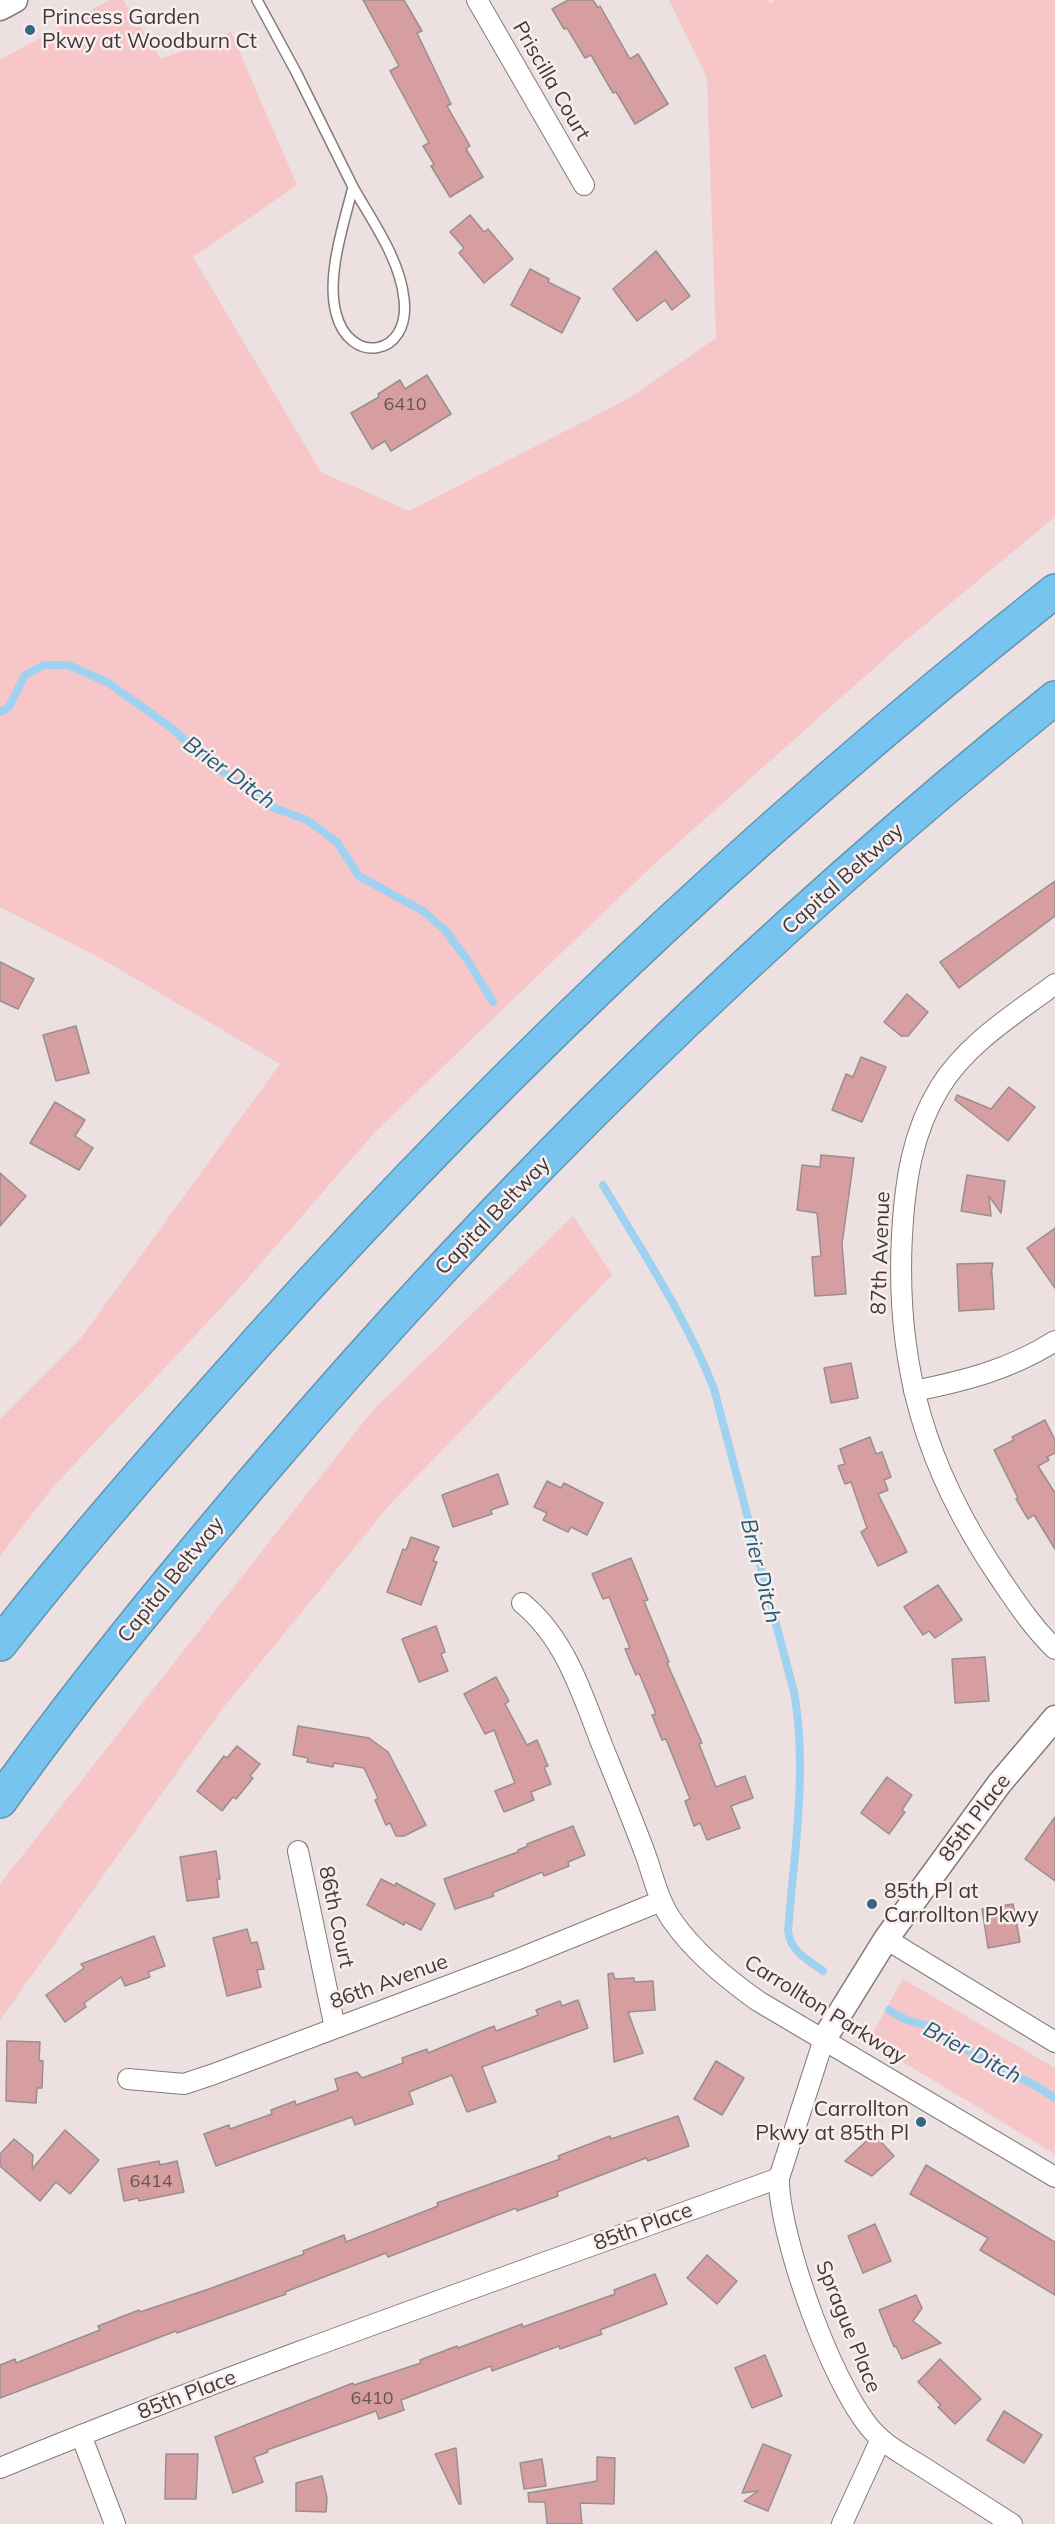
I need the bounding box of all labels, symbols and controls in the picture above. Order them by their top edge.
place label: Princess Garden Pkwy at Woodburn Ct [42,5,257,55]
street label: Priscilla Court [507,17,595,145]
marker: Princess Garden Pkwy at Woodburn Ct [23,23,37,37]
house number: 6410 [383,394,427,416]
water label: Brier Ditch [178,731,280,815]
street label: Capital Beltway [777,818,909,940]
street label: Capital Beltway [430,1152,556,1280]
street label: 87th Avenue [866,1191,896,1315]
street label: Capital Beltway [113,1512,229,1648]
water label: Brier Ditch [734,1516,786,1626]
street label: 85th Place [934,1769,1016,1867]
street label: 86th Court [313,1864,359,1970]
place label: 85th Pl at Carrollton Pkwy [884,1879,1039,1929]
marker: 85th Pl at Carrollton Pkwy [865,1897,879,1911]
street label: 86th Avenue [327,1949,451,2015]
street label: Carrollton Parkway [739,1950,911,2070]
water label: Brier Ditch [919,2016,1025,2090]
place label: Carrollton Pkwy at 85th Pl [755,2097,909,2147]
marker: Carrollton Pkwy at 85th Pl [914,2115,928,2129]
house number: 6414 [129,2171,173,2193]
street label: 85th Place [590,2198,696,2256]
street label: Sprague Place [810,2257,886,2397]
street label: 85th Place [134,2365,240,2425]
house number: 6410 [350,2388,394,2410]

